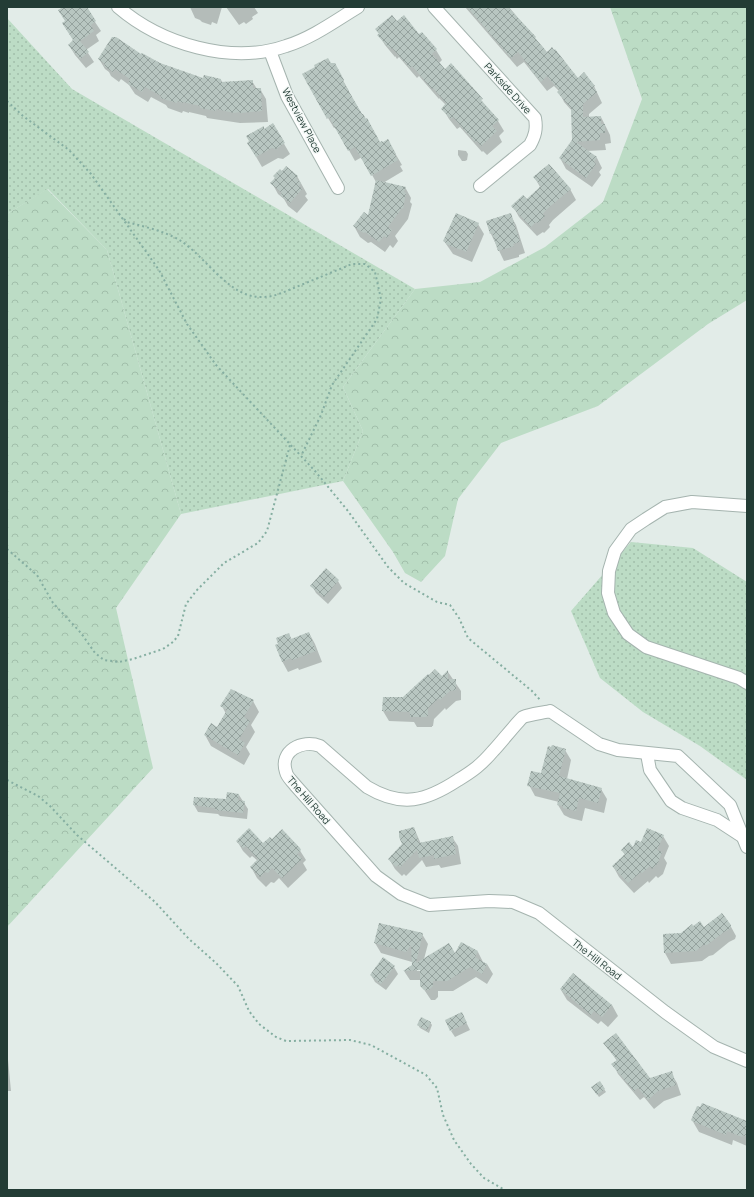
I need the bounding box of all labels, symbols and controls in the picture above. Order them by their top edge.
street label: Parkside Drive [481,59,535,117]
street label: Westview Place [279,85,325,155]
street label: The Hill Road [284,773,334,827]
street label: The Hill Road [569,935,625,983]

